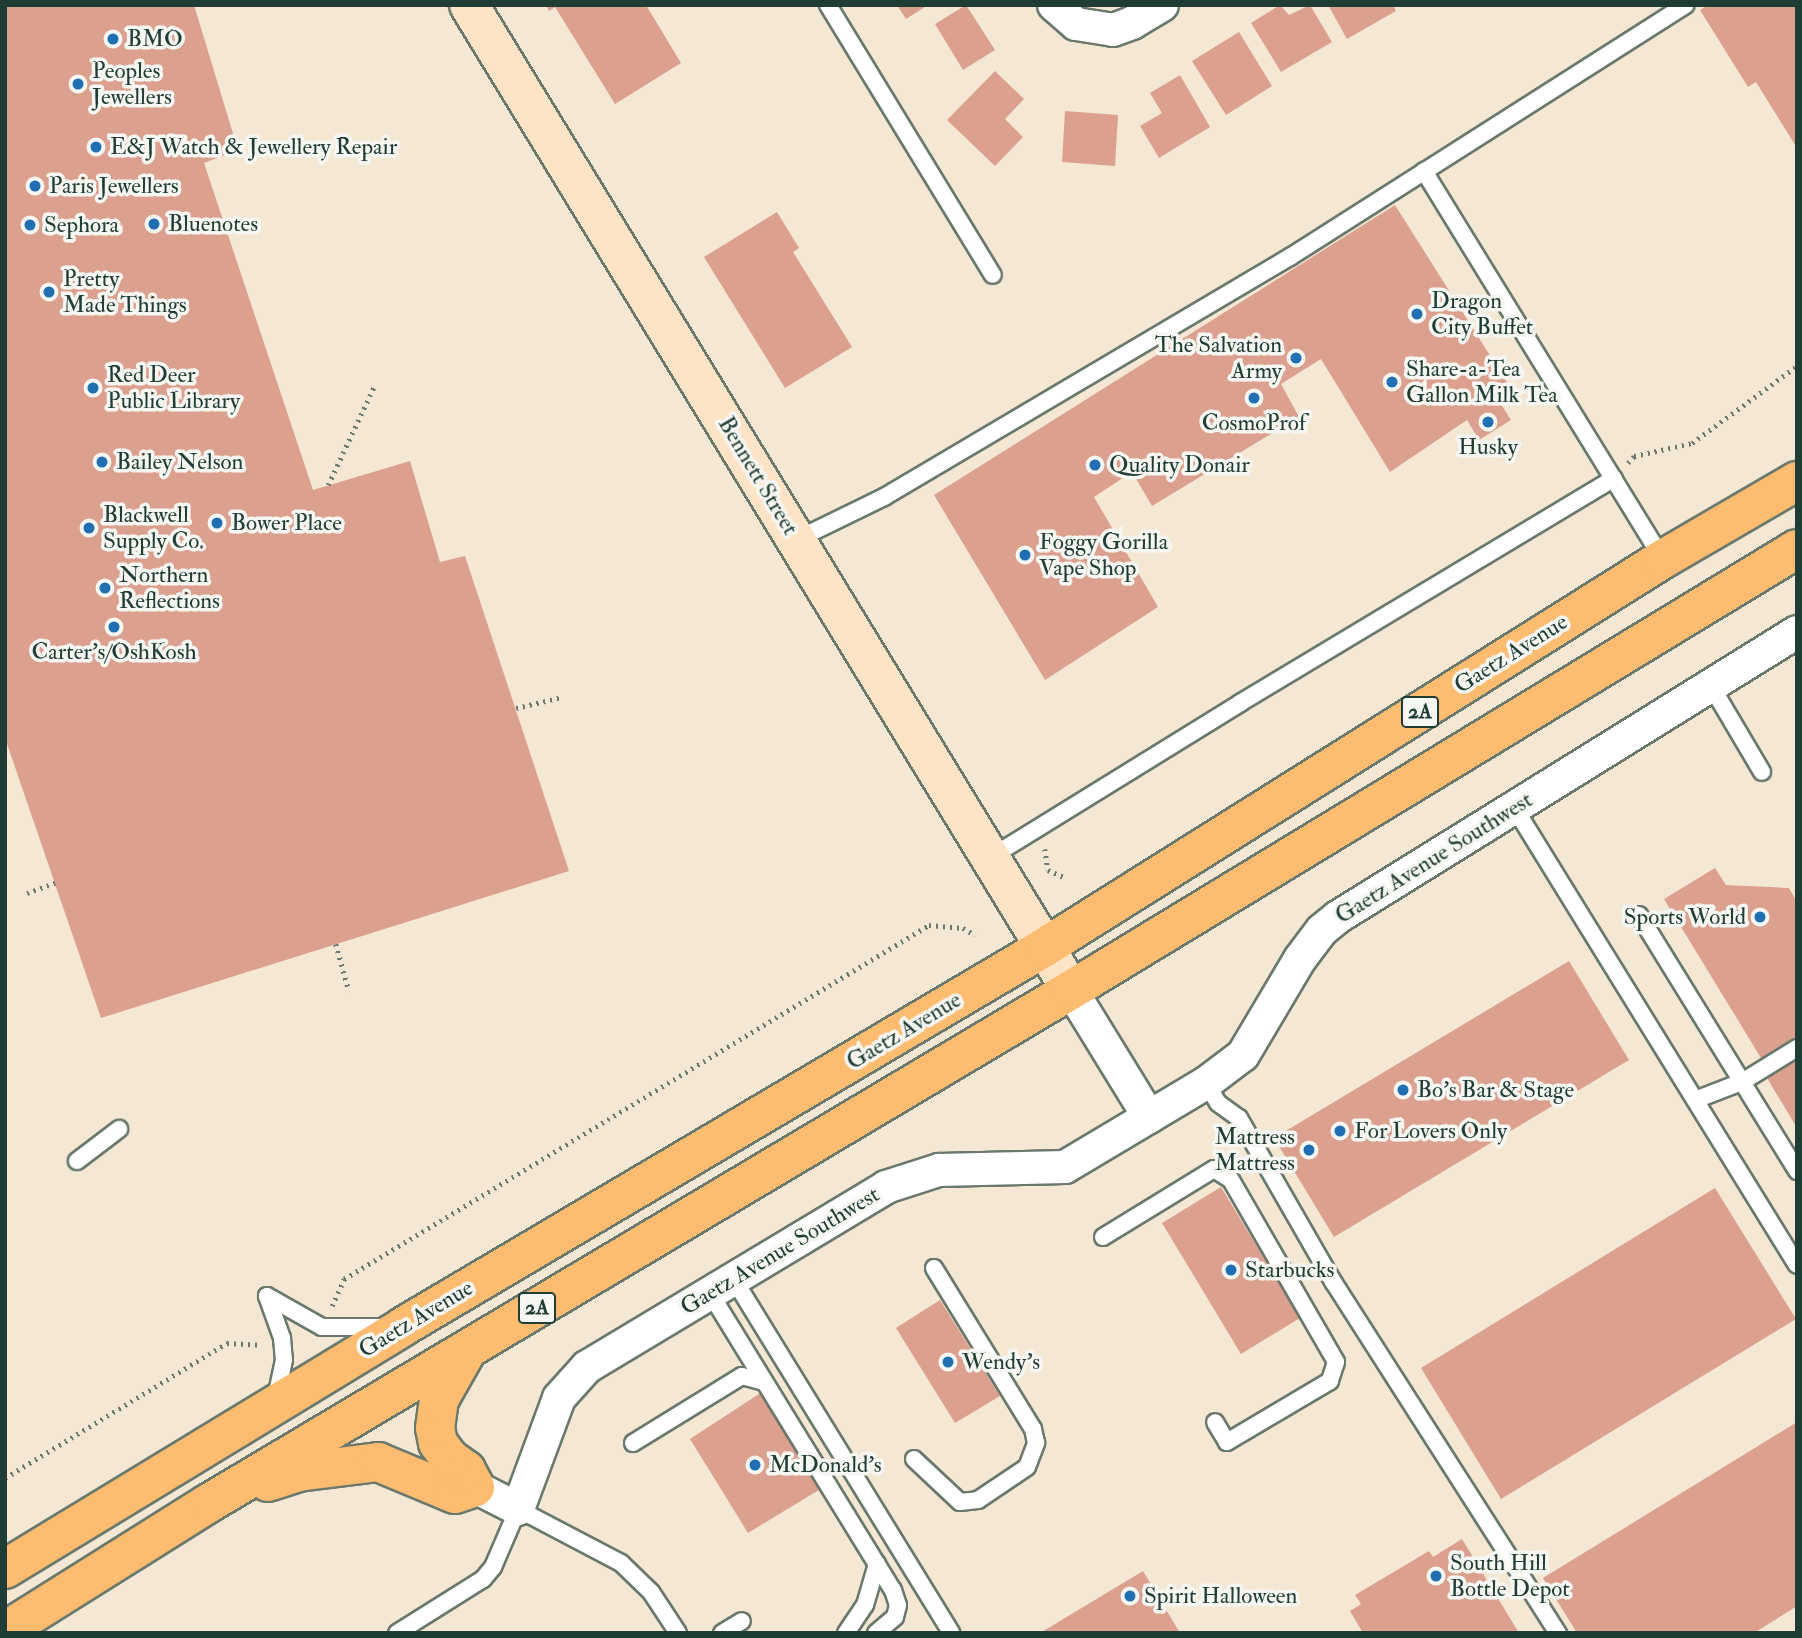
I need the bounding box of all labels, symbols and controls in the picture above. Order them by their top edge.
place label: BMO [127,25,183,53]
marker: BMO [105,31,121,47]
place label: Peoples Jewellers [92,57,172,111]
marker: Peoples Jewellers [70,76,86,92]
place label: E&J Watch & Jewellery Repair [110,133,397,161]
marker: E&J Watch & Jewellery Repair [88,139,104,155]
place label: Paris Jewellers [49,172,179,200]
marker: Paris Jewellers [27,178,43,194]
place label: Bluenotes [168,210,258,238]
place label: Sephora [44,211,119,239]
marker: Bluenotes [146,216,162,232]
marker: Sephora [22,217,38,233]
place label: Pretty Made Things [63,265,187,319]
marker: Pretty Made Things [41,284,57,300]
place label: Dragon City Buffet [1431,287,1533,341]
marker: Dragon City Buffet [1409,306,1425,322]
place label: The Salvation Army [1155,331,1282,385]
marker: The Salvation Army [1288,350,1304,366]
place label: Share-a-Tea Gallon Milk Tea [1406,355,1558,409]
place label: Red Deer Public Library [107,361,240,415]
marker: Share-a-Tea Gallon Milk Tea [1384,374,1400,390]
marker: Red Deer Public Library [85,380,101,396]
marker: CosmoProf [1246,390,1262,406]
place label: CosmoProf [1202,409,1306,437]
street label: Bennett Street [712,412,804,540]
marker: Husky [1480,414,1496,430]
place label: Husky [1458,433,1518,461]
place label: Bailey Nelson [116,448,243,476]
place label: Quality Donair [1109,451,1250,479]
marker: Bailey Nelson [94,454,110,470]
marker: Quality Donair [1087,457,1103,473]
place label: Blackwell Supply Co. [103,501,204,555]
place label: Bower Place [231,509,342,537]
marker: Bower Place [209,515,225,531]
marker: Blackwell Supply Co. [81,520,97,536]
place label: Foggy Gorilla Vape Shop [1039,528,1168,582]
marker: Foggy Gorilla Vape Shop [1017,547,1033,563]
place label: Northern Reflections [119,561,220,615]
marker: Northern Reflections [97,580,113,596]
street label: Gaetz Avenue [1449,608,1573,700]
marker: Carter's/OshKosh [106,619,122,635]
place label: Carter's/OshKosh [31,638,197,666]
road number: 2A [1401,694,1439,730]
street label: Gaetz Avenue Southwest [1330,786,1538,930]
place label: Sports World [1624,903,1746,931]
marker: Sports World [1752,909,1768,925]
street label: Gaetz Avenue [842,986,966,1076]
place label: Bo's Bar & Stage [1417,1076,1574,1104]
marker: Bo's Bar & Stage [1395,1082,1411,1098]
place label: For Lovers Only [1354,1117,1507,1145]
place label: Mattress Mattress [1215,1123,1295,1177]
marker: For Lovers Only [1332,1123,1348,1139]
marker: Mattress Mattress [1301,1142,1317,1158]
street label: Gaetz Avenue Southwest [676,1181,884,1321]
place label: Starbucks [1245,1256,1334,1284]
marker: Starbucks [1223,1262,1239,1278]
street label: Gaetz Avenue [354,1274,478,1364]
road number: 2A [518,1290,556,1326]
place label: Wendy's [962,1348,1040,1376]
marker: Wendy's [940,1354,956,1370]
place label: McDonald's [769,1451,882,1479]
marker: McDonald's [747,1457,763,1473]
place label: South Hill Bottle Depot [1450,1549,1570,1603]
marker: South Hill Bottle Depot [1428,1568,1444,1584]
place label: Spirit Halloween [1144,1582,1297,1610]
marker: Spirit Halloween [1122,1588,1138,1604]

